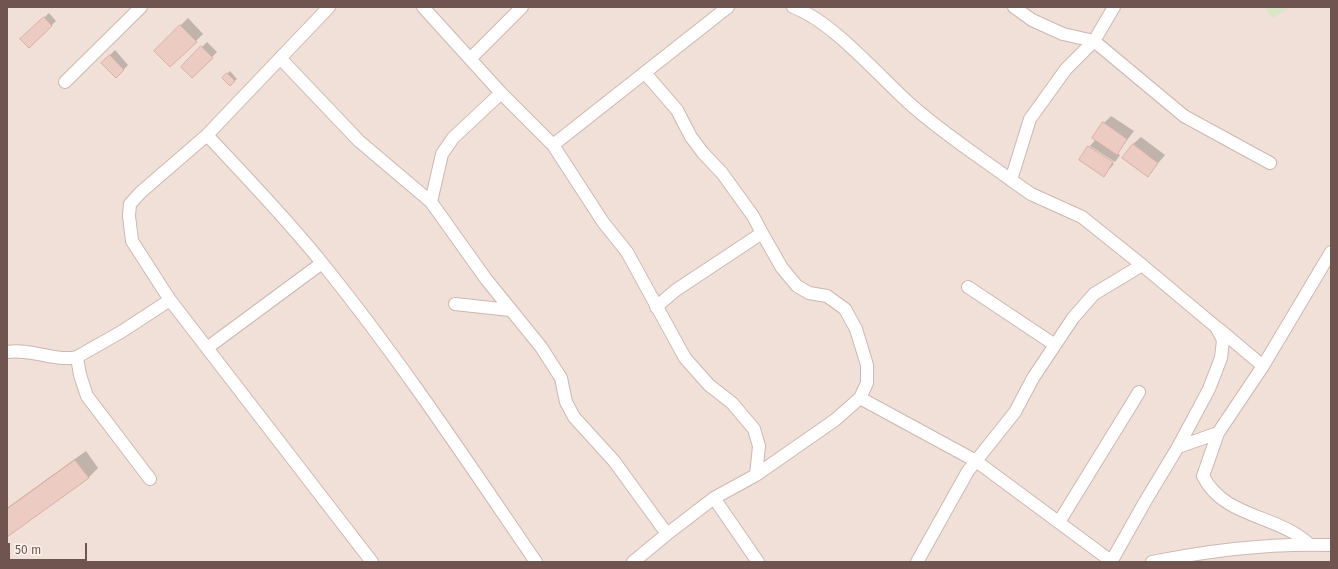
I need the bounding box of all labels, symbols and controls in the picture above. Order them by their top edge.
scale bar [10,535,89,561]
text: 50 m [15,543,41,557]

